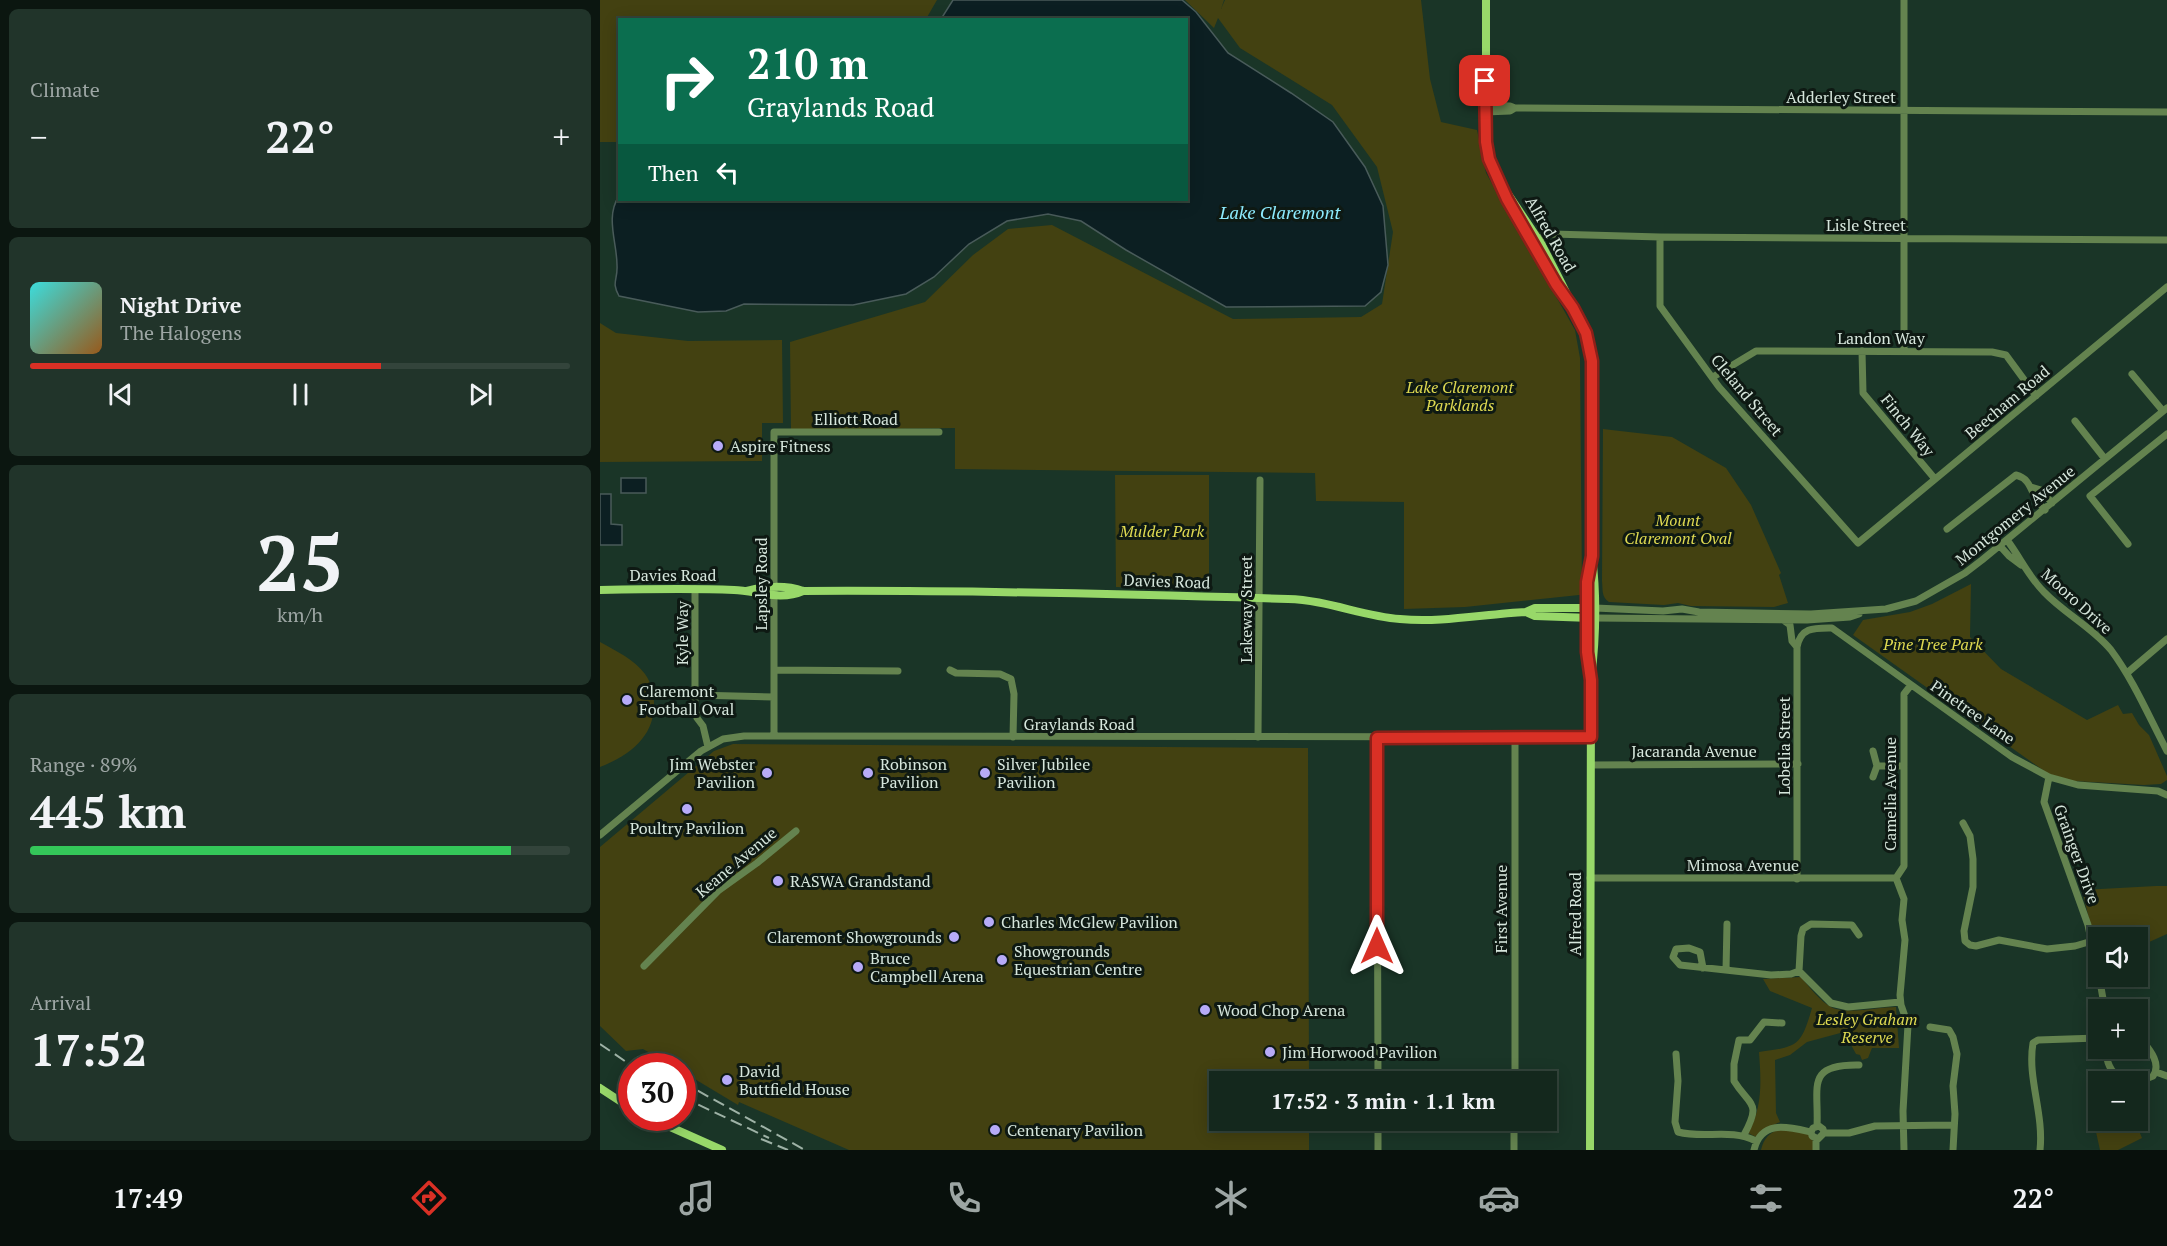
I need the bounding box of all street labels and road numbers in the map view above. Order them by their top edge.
street label: Adderley Street [1786,86,1896,108]
street label: Alfred Road [1521,192,1582,276]
street label: Lisle Street [1826,214,1906,236]
street label: Landon Way [1837,327,1926,349]
street label: Cleland Street [1706,349,1788,441]
street label: Beecham Road [1960,360,2054,444]
street label: Finch Way [1876,389,1940,461]
street label: Elliott Road [814,408,898,430]
street label: Montgomery Avenue [1951,460,2079,570]
street label: Lapsley Road [750,537,772,631]
street label: Lakeway Street [1235,555,1257,663]
street label: Mooro Drive [2037,563,2117,639]
street label: Davies Road [630,564,717,586]
street label: Davies Road [1123,568,1211,594]
street label: Kyle Way [671,600,693,665]
street label: Pinetree Lane [1926,675,2020,749]
street label: Lobelia Street [1773,697,1795,795]
street label: Graylands Road [1023,713,1135,735]
street label: Camelia Avenue [1879,737,1901,851]
street label: Jacaranda Avenue [1631,740,1757,762]
street label: Grainger Drive [2049,801,2105,907]
street label: Keane Avenue [691,822,781,902]
street label: Mimosa Avenue [1687,854,1799,876]
street label: First Avenue [1490,865,1512,953]
street label: Alfred Road [1564,872,1586,956]

